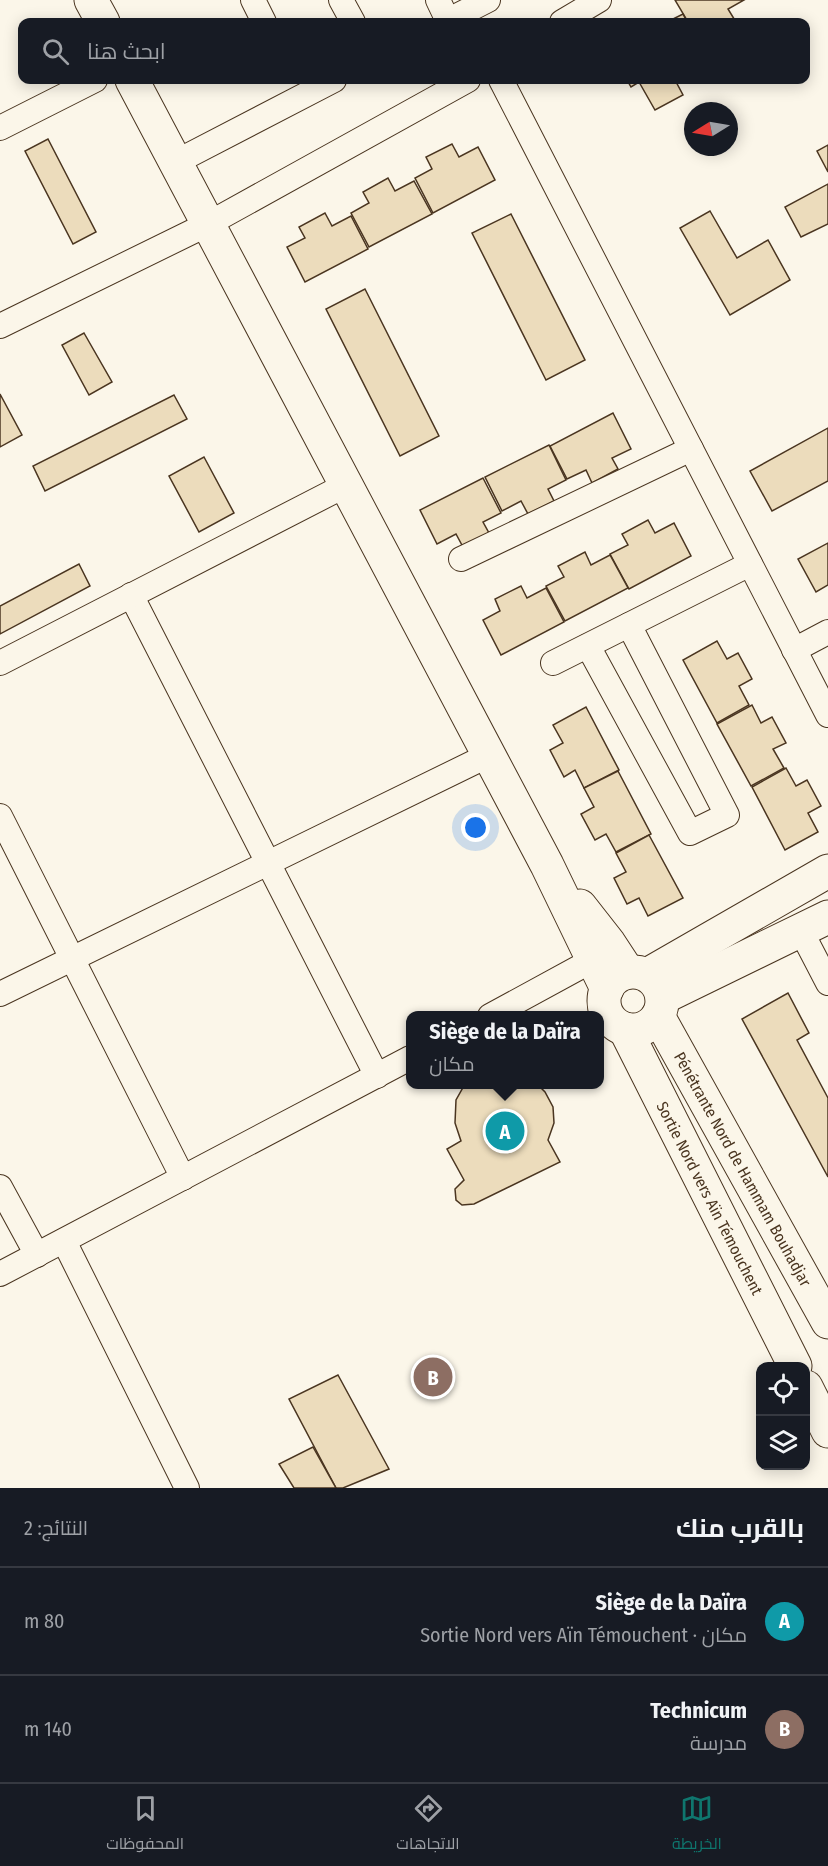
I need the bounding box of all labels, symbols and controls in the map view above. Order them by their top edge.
search box [18,18,810,84]
icon: search [39,35,72,68]
text: ابحث هنا [87,38,166,65]
north arrow [684,102,738,156]
your location [461,813,490,842]
popup [406,1011,604,1089]
text: Siège de la Daïra [429,1018,581,1045]
street label: Pénétrante Nord de Hammam Bouhadjar [670,1049,815,1290]
text: مكان [429,1052,475,1076]
street label: Sortie Nord vers Aïn Témouchent [652,1098,767,1299]
pin: A [486,1108,524,1154]
pin: B [414,1354,452,1400]
map controls [756,1362,810,1470]
button: locate [756,1362,810,1416]
button: layers [756,1416,810,1470]
text: بالقرب منك [676,1513,804,1544]
text: النتائج: 2 [24,1516,88,1540]
text: Siège de la Daïra [596,1589,747,1616]
text: 80 m [24,1609,65,1633]
text: A [779,1609,790,1633]
text: مكان · Sortie Nord vers Aïn Témouchent [420,1623,747,1647]
text: Technicum [650,1697,747,1724]
text: 140 m [24,1717,72,1741]
text: B [779,1717,790,1741]
text: مدرسة [690,1731,747,1755]
tab: المحفوظات [106,1792,184,1858]
tab: الاتجاهات [396,1792,460,1858]
tab: الخريطة [672,1792,722,1858]

